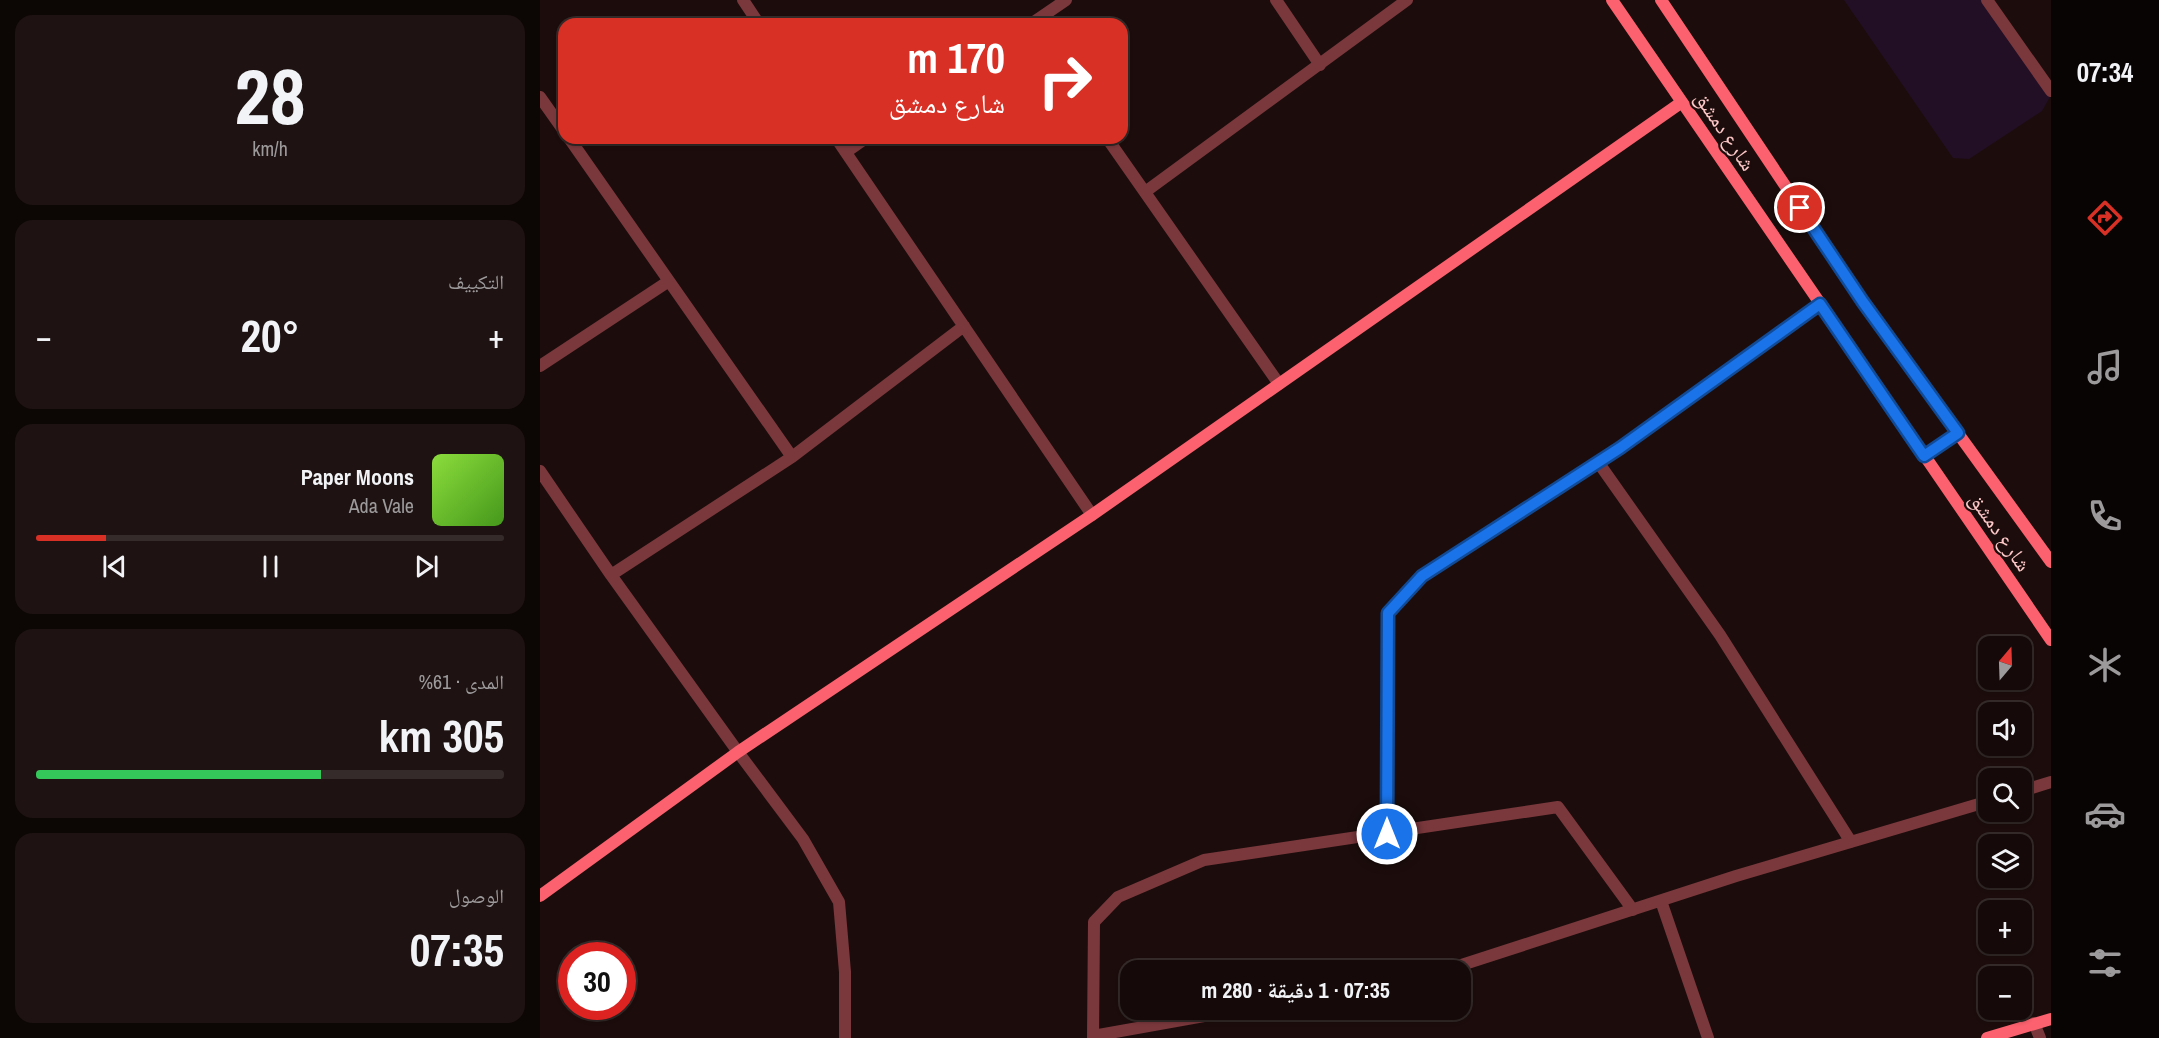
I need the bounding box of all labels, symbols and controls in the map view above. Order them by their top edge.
text: 170 m [907,30,1005,86]
icon: right [1026,42,1104,120]
text: 28 [234,43,306,148]
text: 07:34 [2077,54,2133,90]
text: شارع دمشق [889,85,1005,121]
street label: شارع دمشق [1688,85,1763,176]
text: km/h [252,135,288,162]
pin [1774,182,1825,233]
icon: arrive [1783,191,1816,224]
icon: directions [2084,197,2126,239]
text: التكييف [448,268,504,295]
text: 20° [240,305,300,366]
text: − [36,314,52,358]
text: + [488,314,504,358]
icon: music [2084,346,2126,388]
text: Paper Moons [301,462,414,492]
street label: شارع دمشق [1963,486,2038,577]
text: Ada Vale [349,492,414,519]
icon: phone [2084,495,2126,537]
icon: previous [98,550,131,583]
icon: pause [254,550,287,583]
icon: next [410,550,443,583]
north arrow [1978,636,2032,690]
map controls [1978,636,2032,1020]
icon: climate [2084,644,2126,686]
text: المدى · 61% [418,668,504,695]
button: sound [1978,702,2032,756]
text: 305 km [379,705,504,766]
button: search [1978,768,2032,822]
icon: car [2084,793,2126,835]
position arrow [1355,802,1419,866]
button: layers [1978,834,2032,888]
text: الوصول [449,882,504,909]
button: + [1978,900,2032,954]
text: 07:35 [410,919,504,980]
speed limit sign: 30 [558,942,636,1020]
icon: filters [2084,942,2126,984]
button: − [1978,966,2032,1020]
text: 07:35 · 1 دقيقة · 280 m [1201,975,1390,1005]

